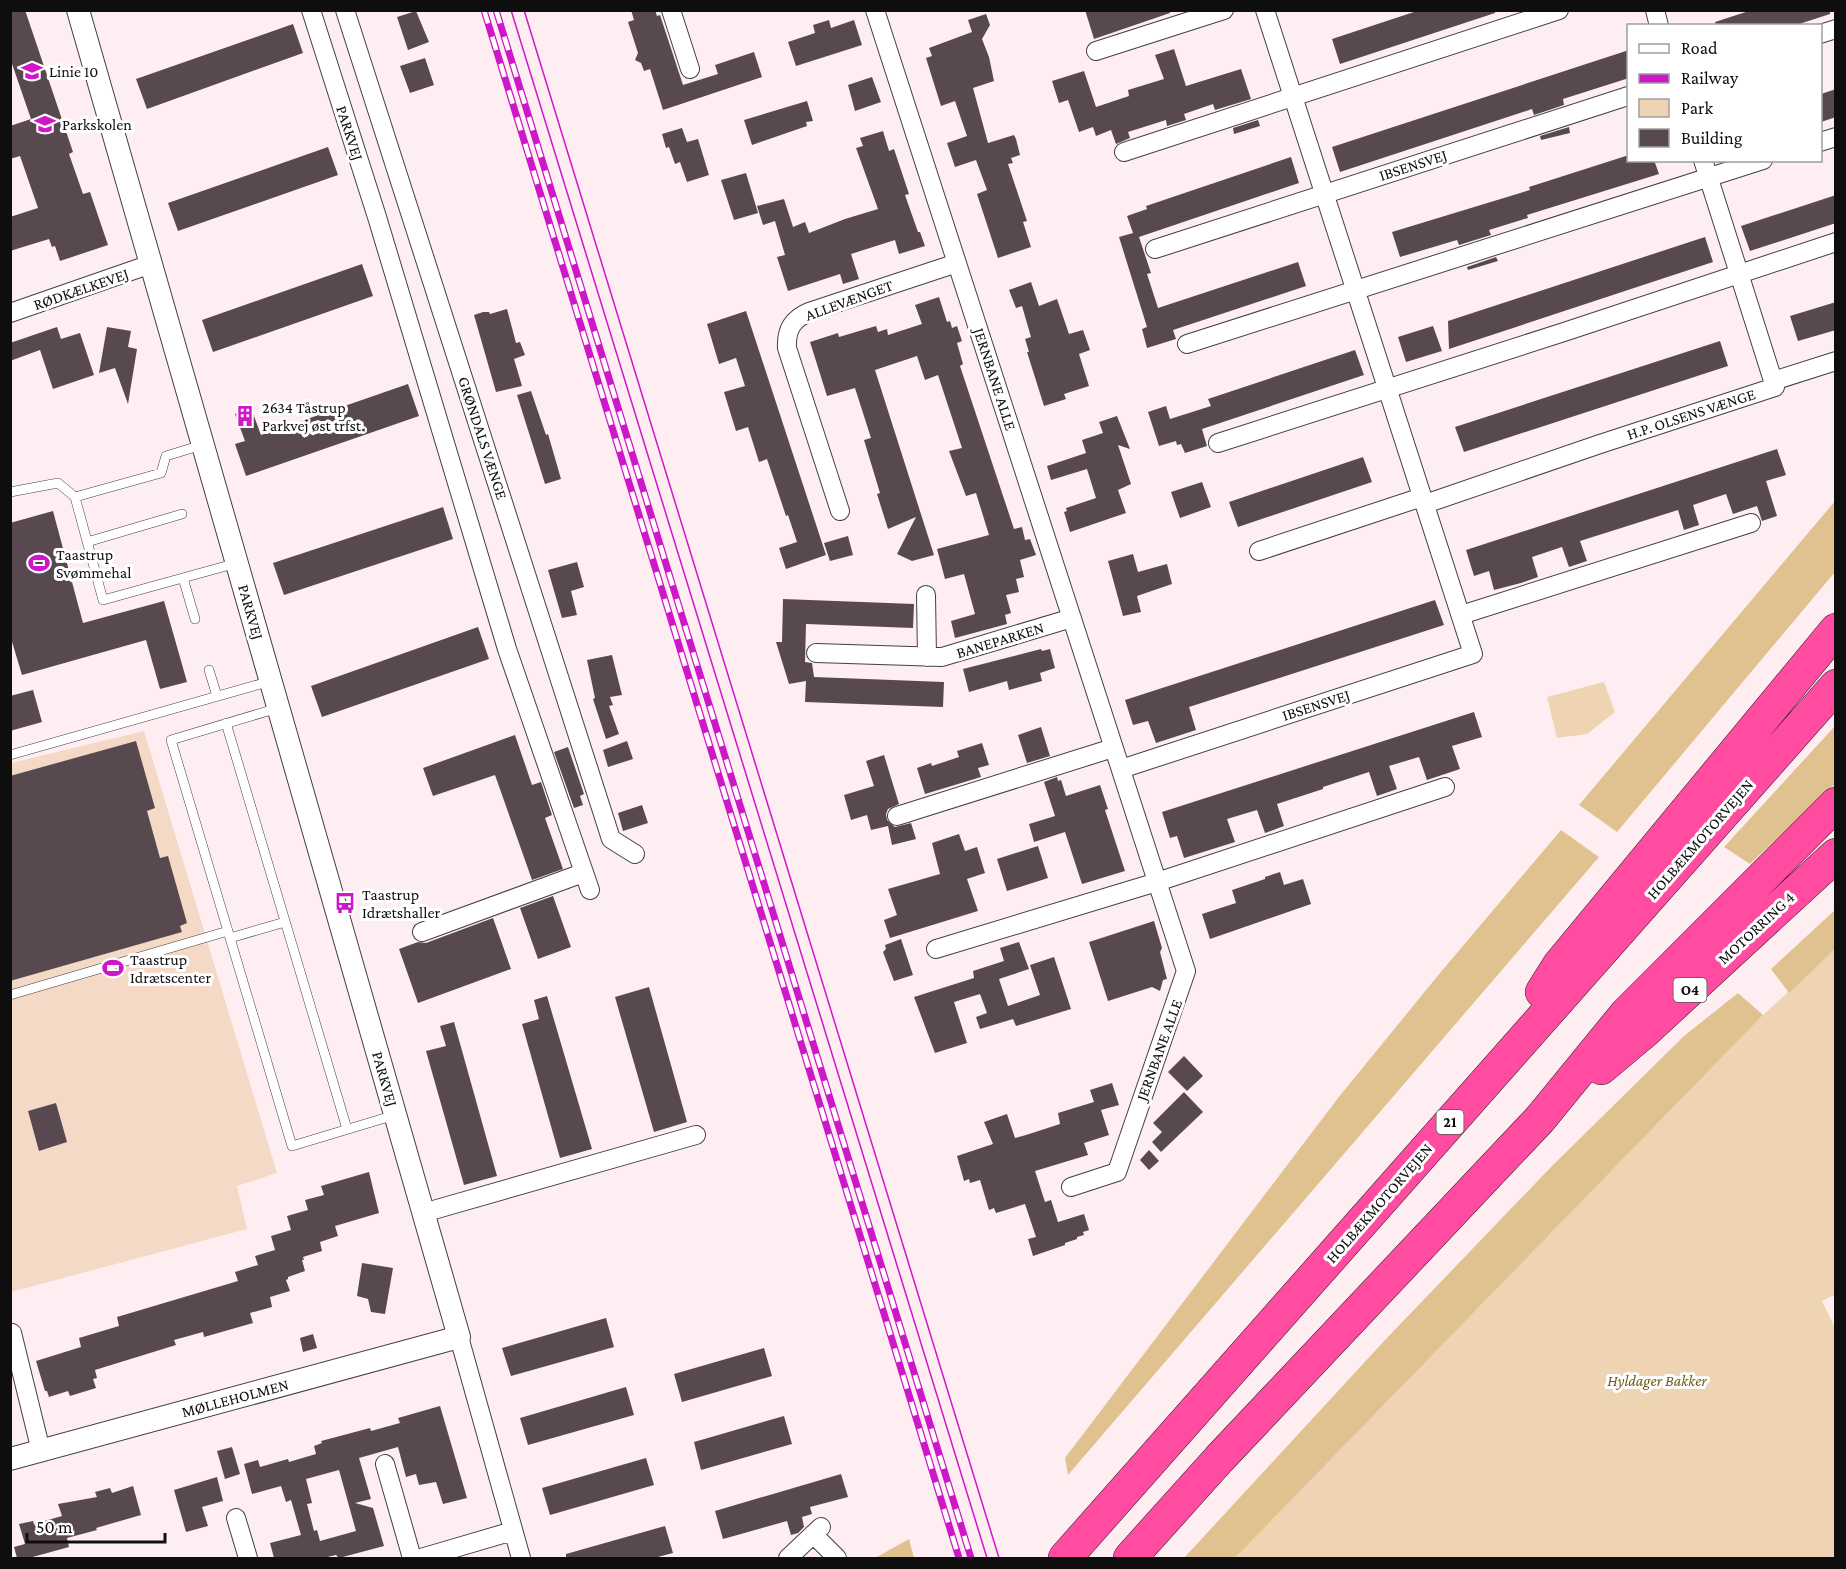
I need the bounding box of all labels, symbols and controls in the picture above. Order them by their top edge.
legend [1627,24,1822,162]
text: Road [1681,38,1718,58]
school or university icon: Linie 10 [20,59,44,83]
place label: Linie 10 [49,63,98,80]
text: Railway [1681,68,1739,88]
text: Park [1681,98,1713,118]
street label: PARKVEJ [332,103,367,163]
school or university icon: Parkskolen [33,112,57,136]
place label: Parkskolen [62,116,132,133]
text: Building [1681,128,1743,148]
street label: IBSENSVEJ [1377,146,1450,185]
street label: RØDKÆLKEVEJ [31,265,131,314]
street label: ALLEVÆNGET [803,276,895,324]
street label: JERNBANE ALLE [969,324,1020,433]
street label: GRØNDALS VÆNGE [455,374,511,502]
street label: H.P. OLSENS VÆNGE [1625,385,1758,443]
place label: 2634 Tåstrup Parkvej øst trfst. [262,399,365,435]
building icon: 2634 Tåstrup Parkvej øst trfst. [233,404,257,428]
place label: Taastrup Svømmehal [56,546,131,581]
sports icon: Taastrup Svømmehal [27,551,51,575]
street label: PARKVEJ [234,582,267,642]
street label: BANEPARKEN [954,619,1046,661]
street label: IBSENSVEJ [1280,686,1353,725]
street label: HOLBÆKMOTORVEJEN [1643,776,1757,903]
place label: Taastrup Idrætshaller [362,886,440,921]
street label: MOTORRING 4 [1715,889,1797,967]
bus stop icon: Taastrup Idrætshaller [333,891,357,915]
place label: Taastrup Idrætscenter [130,951,211,986]
sports icon: Taastrup Idrætscenter [101,956,125,980]
road number: O4 [1674,978,1706,1002]
street label: JERNBANE ALLE [1132,997,1186,1105]
street label: PARKVEJ [368,1049,401,1109]
road number: 21 [1436,1110,1464,1134]
street label: HOLBÆKMOTORVEJEN [1322,1140,1436,1267]
park label: Hyldager Bakker [1607,1372,1707,1390]
street label: MØLLEHOLMEN [180,1376,290,1420]
scale bar [27,1506,165,1544]
text: 50 m [36,1517,73,1537]

